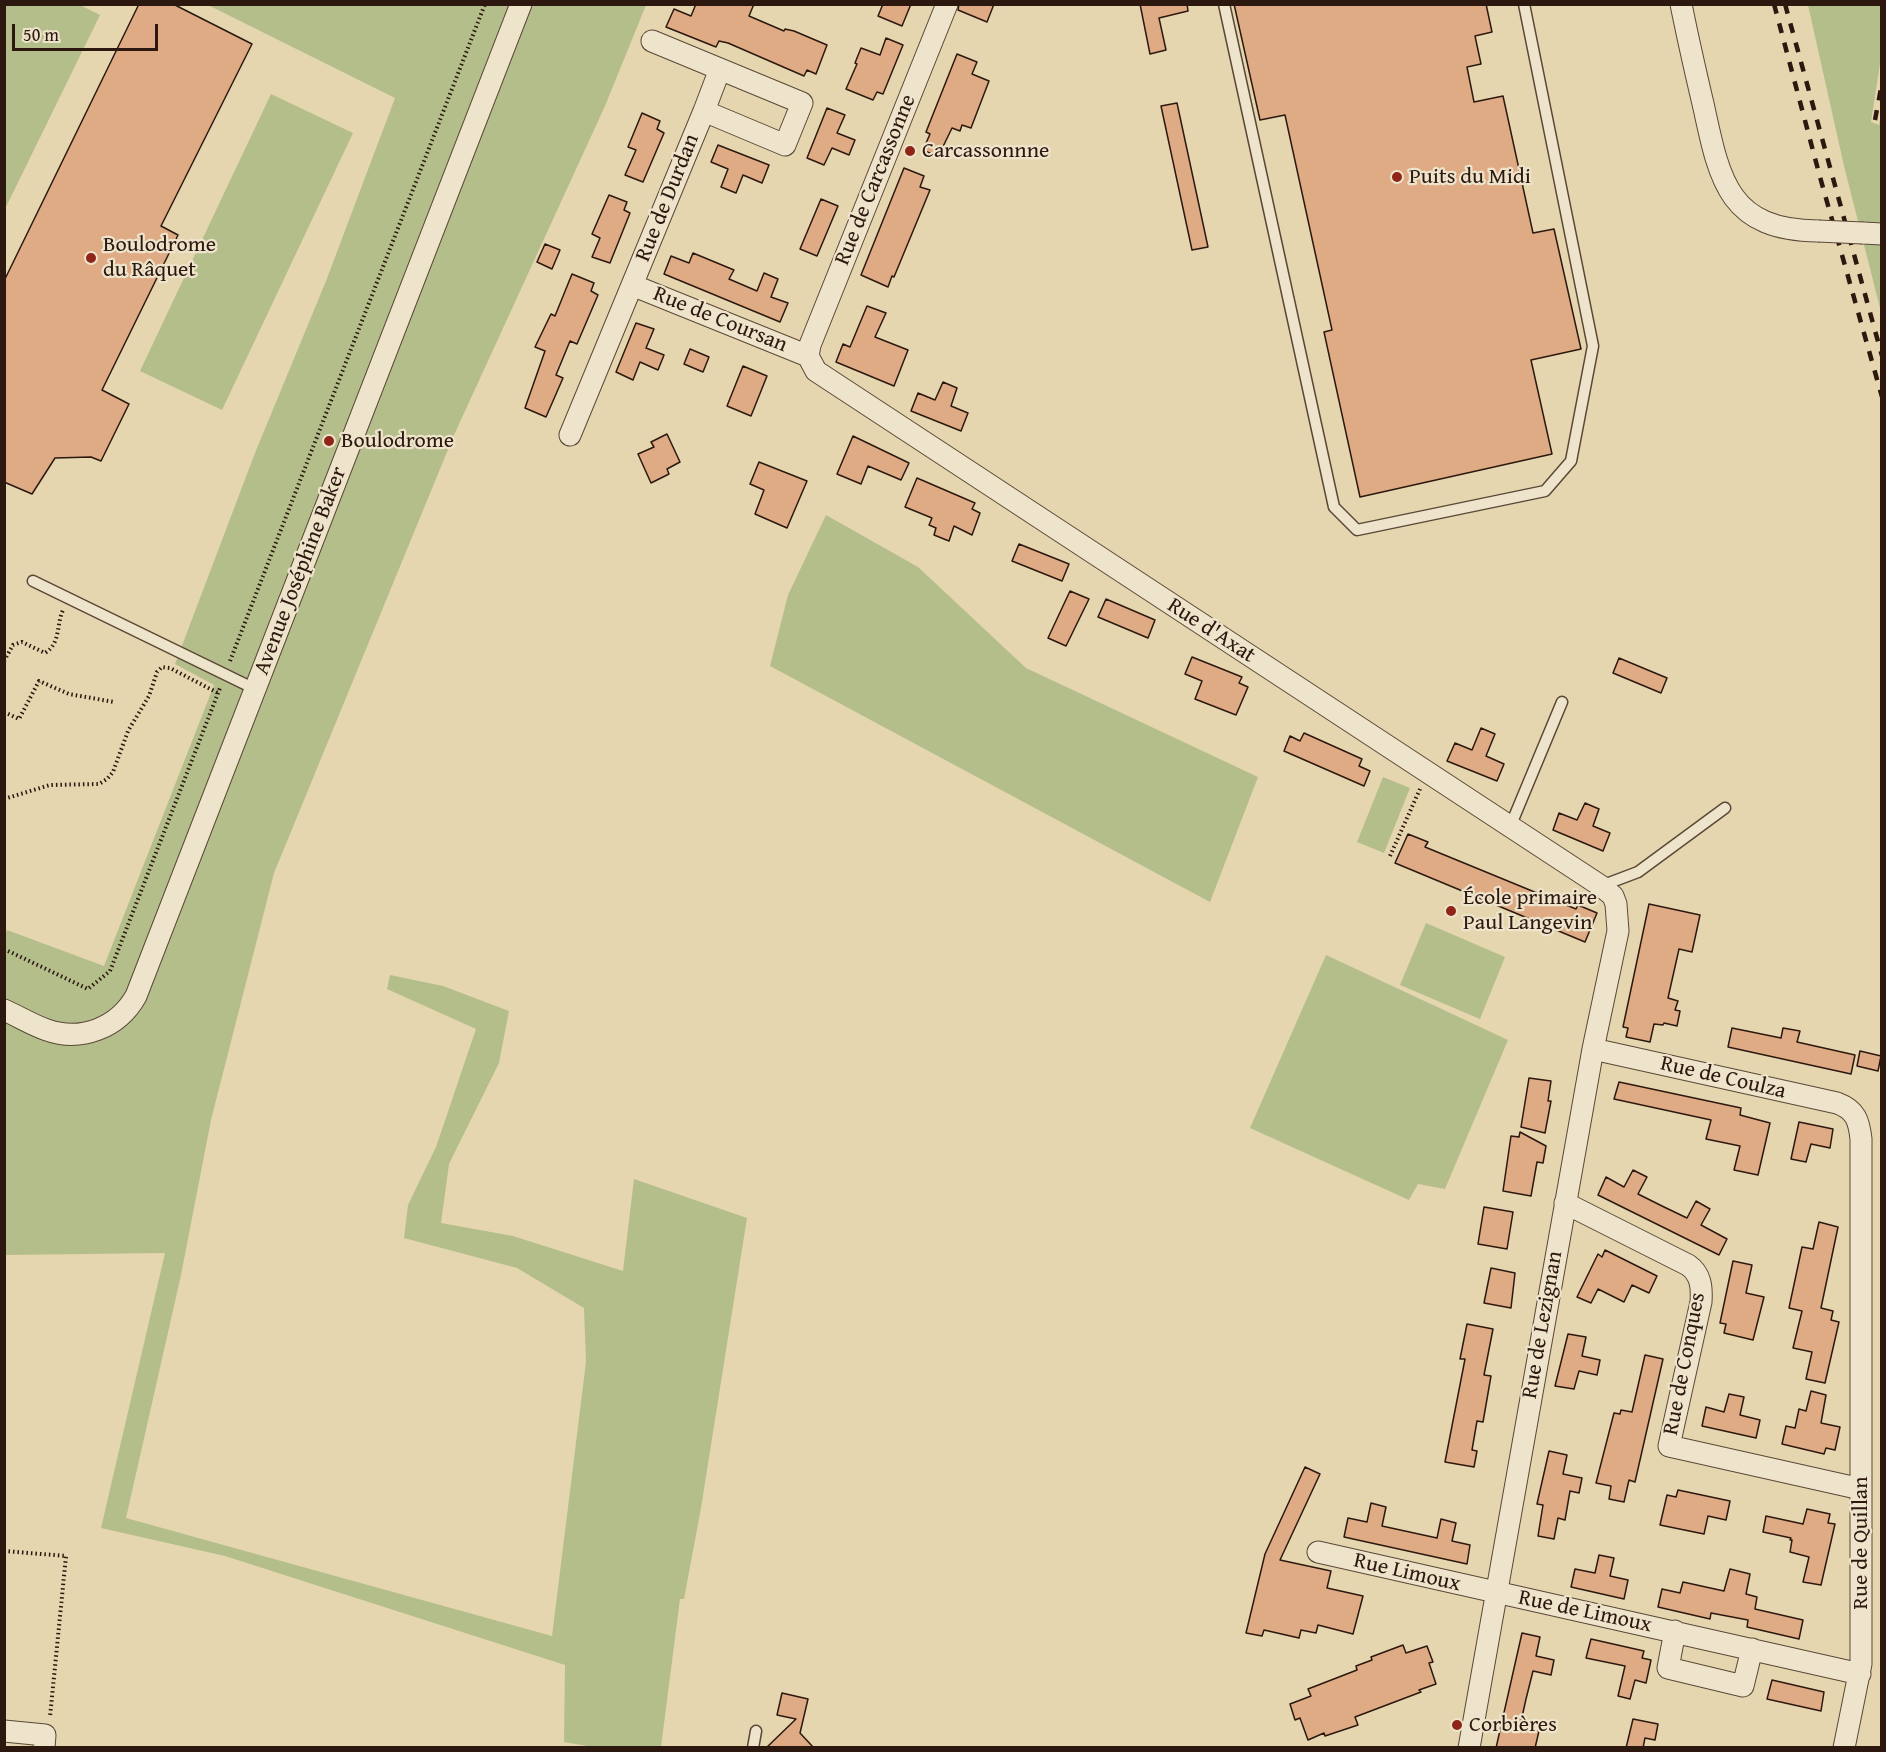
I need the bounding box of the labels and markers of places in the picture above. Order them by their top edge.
place label: Carcassonnne [922,138,1049,164]
marker: Carcassonnne [903,144,917,158]
place label: Puits du Midi [1409,164,1531,190]
marker: Puits du Midi [1390,170,1404,184]
place label: Boulodrome du Râquet [103,232,216,284]
marker: Boulodrome du Râquet [84,251,98,265]
place label: Boulodrome [341,428,454,454]
marker: Boulodrome [322,434,336,448]
place label: École primaire Paul Langevin [1463,885,1597,936]
marker: École primaire Paul Langevin [1444,904,1458,918]
place label: Corbières [1469,1712,1557,1738]
marker: Corbières [1450,1718,1464,1732]

